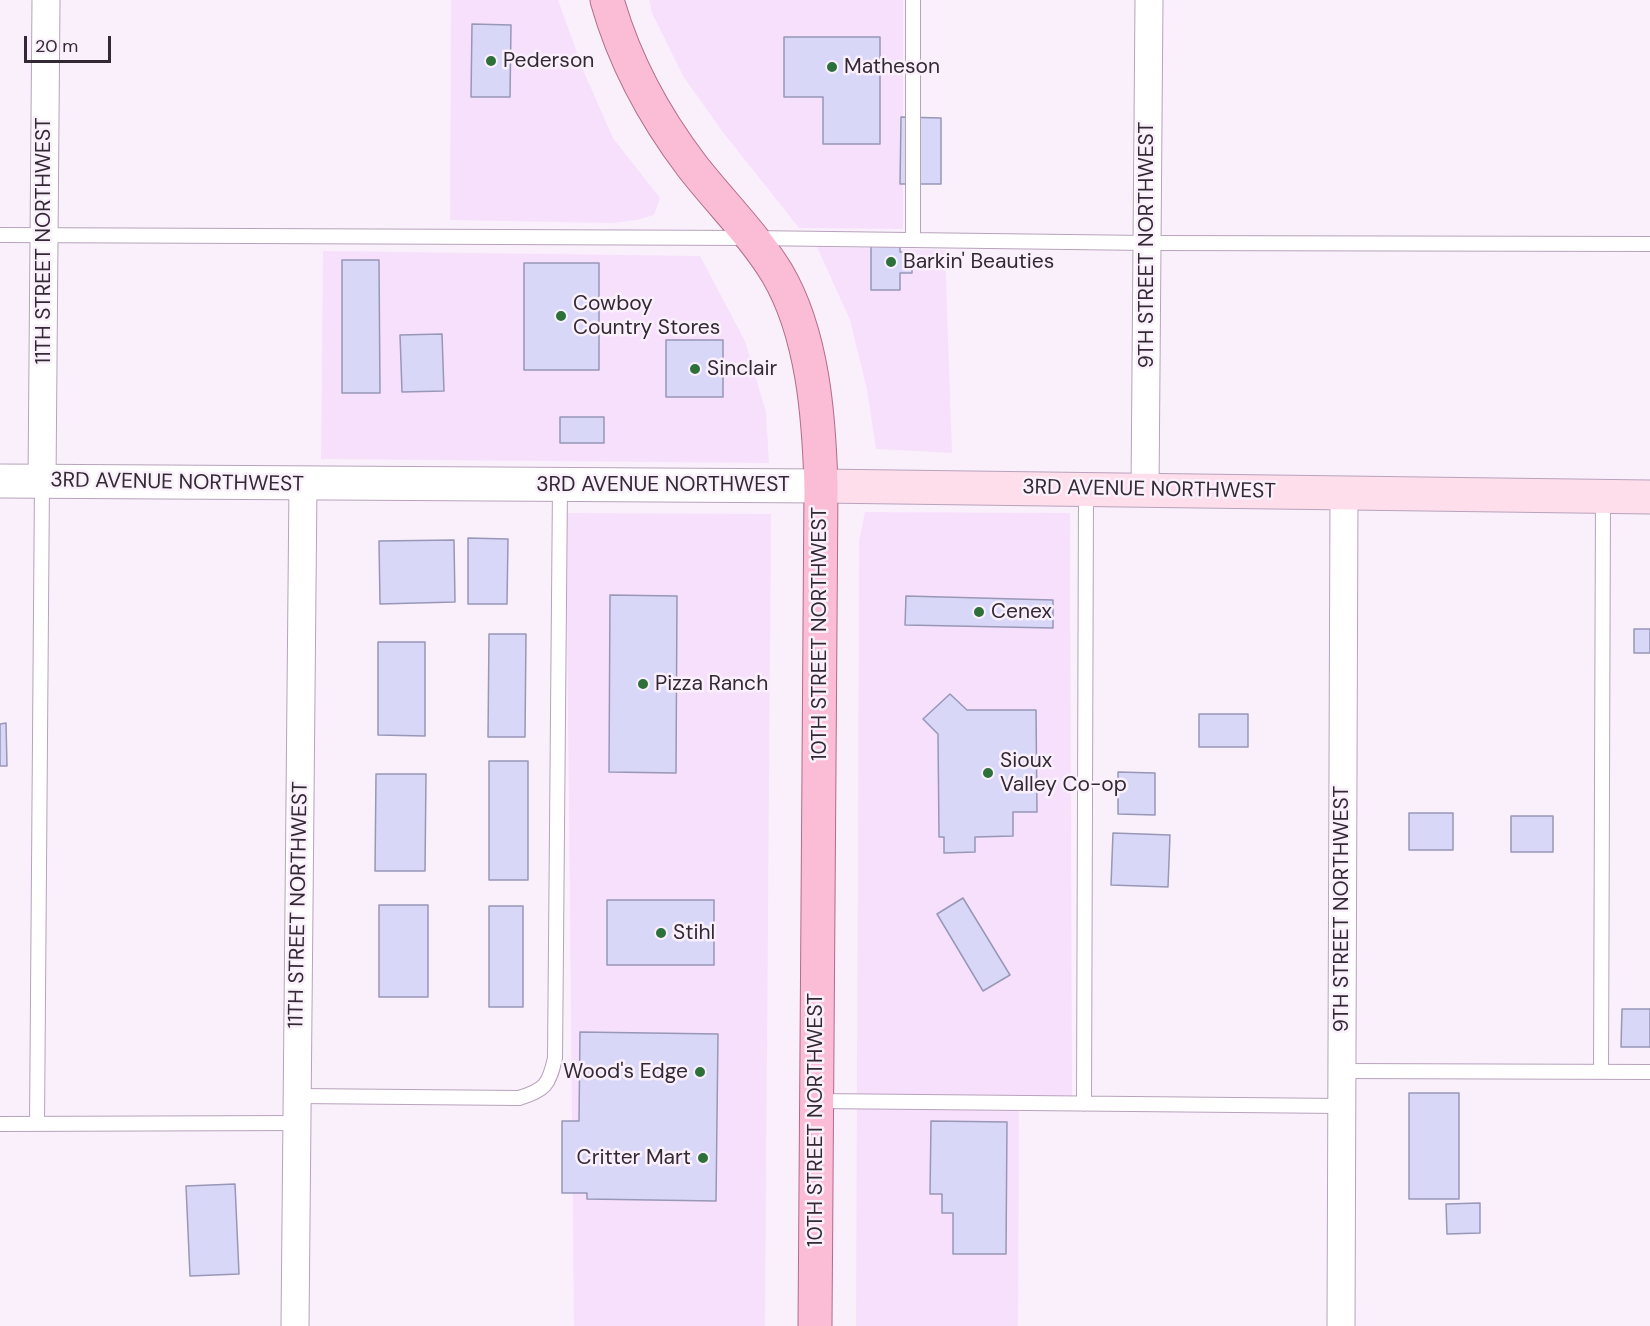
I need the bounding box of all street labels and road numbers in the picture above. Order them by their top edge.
street label: 11TH STREET NORTHWEST [31,117,57,365]
street label: 9TH STREET NORTHWEST [1134,122,1160,368]
street label: 3RD AVENUE NORTHWEST [50,468,304,498]
street label: 3RD AVENUE NORTHWEST [536,472,790,498]
street label: 3RD AVENUE NORTHWEST [1022,475,1276,505]
street label: 10TH STREET NORTHWEST [807,507,833,761]
street label: 11TH STREET NORTHWEST [284,781,314,1029]
street label: 9TH STREET NORTHWEST [1329,786,1355,1032]
street label: 10TH STREET NORTHWEST [803,993,829,1247]

